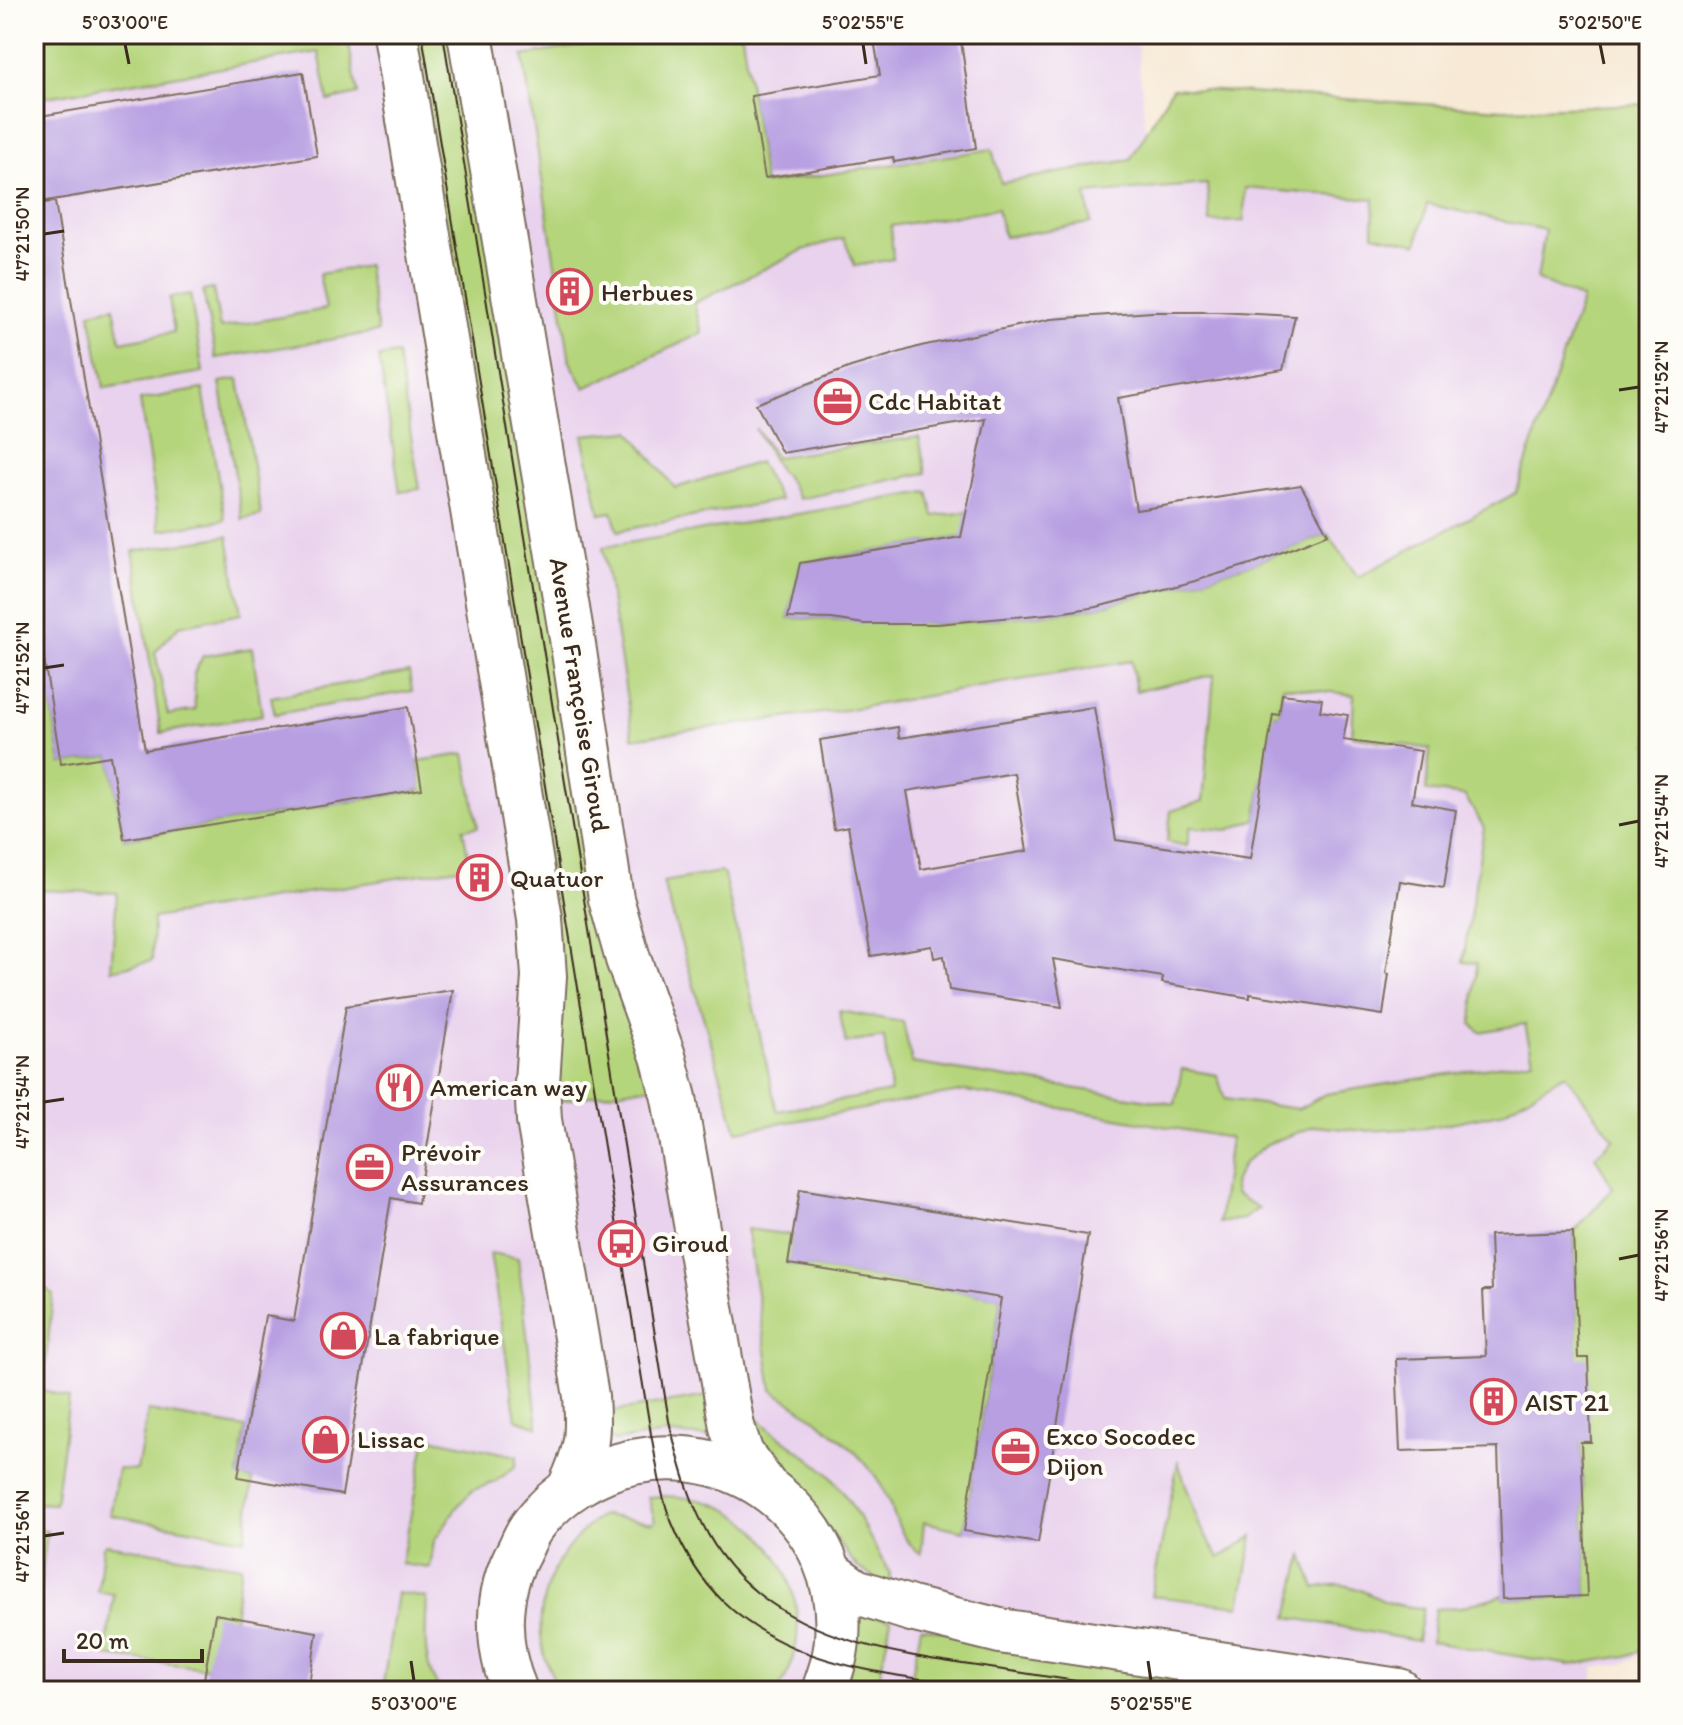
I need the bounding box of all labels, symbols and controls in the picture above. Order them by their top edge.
text: 5°03'00"E [82,10,168,34]
text: 5°02'55"E [822,10,904,34]
text: 5°02'50"E [1558,10,1642,34]
text: 47°21'50"N [10,187,34,281]
building icon: Herbues [546,268,594,316]
place label: Herbues [601,276,694,308]
text: 47°21'52"N [1649,340,1673,434]
office icon: Cdc Habitat [813,377,861,425]
place label: Cdc Habitat [868,385,1002,417]
street label: Avenue Françoise Giroud [542,555,618,835]
text: 47°21'52"N [10,621,34,715]
text: 47°21'54"N [1649,774,1673,868]
building icon: Quatuor [455,854,503,902]
place label: Quatuor [510,862,604,894]
text: 47°21'54"N [10,1055,34,1149]
restaurant icon: American way [375,1063,423,1111]
place label: American way [430,1071,587,1103]
place label: Prévoir Assurances [401,1136,529,1198]
office icon: Prévoir Assurances [346,1143,394,1191]
text: 47°21'56"N [1649,1208,1673,1302]
bus stop icon: Giroud [597,1219,645,1267]
place label: Giroud [652,1227,729,1259]
shop icon: La fabrique [319,1312,367,1360]
place label: La fabrique [374,1320,500,1352]
building icon: AIST 21 [1470,1378,1518,1426]
place label: AIST 21 [1525,1386,1609,1418]
shop icon: Lissac [302,1415,350,1463]
place label: Exco Socodec Dijon [1046,1420,1196,1482]
place label: Lissac [357,1423,425,1455]
office icon: Exco Socodec Dijon [991,1427,1039,1475]
text: 47°21'56"N [10,1489,34,1583]
scale bar [64,1613,202,1663]
text: 20 m [76,1626,129,1655]
text: 5°03'00"E [371,1691,457,1715]
text: 5°02'55"E [1110,1691,1192,1715]

